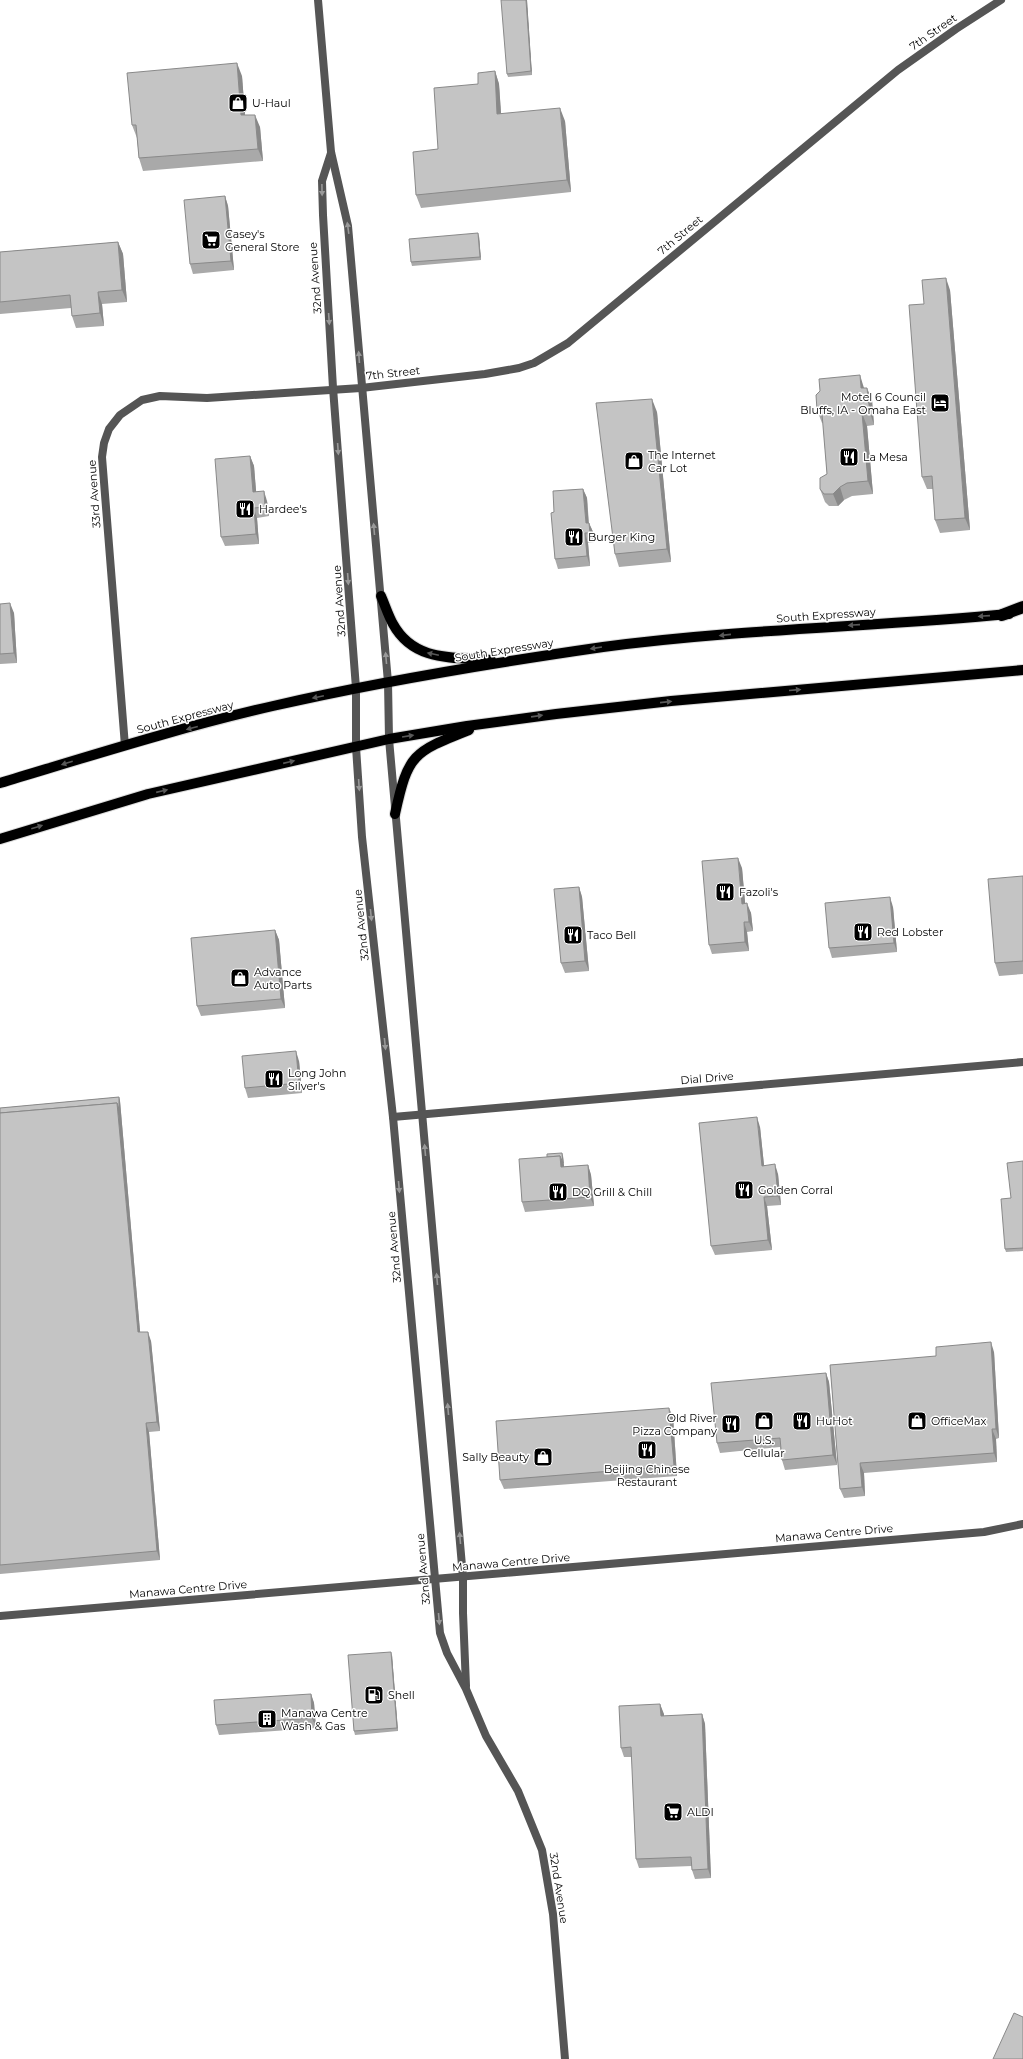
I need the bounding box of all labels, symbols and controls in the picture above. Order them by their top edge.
street label: 7th Street [907,10,960,53]
shop icon: U-Haul [227,92,249,114]
place label: U-Haul [252,96,291,110]
one-way arrow [319,184,326,196]
street label: 7th Street [655,212,706,258]
one-way arrow [345,222,351,234]
place label: Casey's General Store [225,227,300,254]
supermarket icon: Casey's General Store [200,229,222,251]
street label: 32nd Avenue [305,241,324,314]
one-way arrow [326,313,333,325]
one-way arrow [356,351,363,363]
street label: 7th Street [365,363,421,383]
place label: Motel 6 Council Bluffs, IA - Omaha East [800,390,927,417]
hotel icon: Motel 6 Council Bluffs, IA - Omaha East [929,392,951,414]
one-way arrow [335,443,342,455]
restaurant icon: La Mesa [838,446,860,468]
place label: The Internet Car Lot [648,448,716,475]
shop icon: The Internet Car Lot [623,450,645,472]
place label: La Mesa [863,450,908,464]
street label: 33rd Avenue [85,459,103,529]
restaurant icon: Hardee's [234,498,256,520]
place label: Hardee's [259,502,307,516]
one-way arrow [371,523,378,535]
restaurant icon: Burger King [563,526,585,548]
place label: Burger King [588,530,655,544]
street label: 32nd Avenue [329,564,348,637]
one-way arrow [345,573,351,585]
street label: South Expressway [776,605,876,625]
one-way arrow [978,613,990,620]
one-way arrow [848,621,860,628]
one-way arrow [719,631,731,638]
street label: South Expressway [454,635,554,665]
one-way arrow [589,645,602,651]
one-way arrow [427,651,439,657]
one-way arrow [383,652,390,664]
one-way arrow [789,687,801,693]
one-way arrow [312,694,324,700]
street label: South Expressway [135,697,235,737]
one-way arrow [660,699,672,705]
one-way arrow [531,713,543,719]
one-way arrow [186,725,198,731]
one-way arrow [402,733,414,739]
one-way arrow [283,758,295,764]
one-way arrow [61,760,73,766]
one-way arrow [355,779,362,791]
one-way arrow [156,788,168,794]
one-way arrow [32,824,44,830]
restaurant icon: Fazoli's [714,881,736,903]
place label: Fazoli's [739,885,779,899]
street label: 32nd Avenue [350,888,372,961]
one-way arrow [367,909,374,921]
restaurant icon: Red Lobster [852,921,874,943]
restaurant icon: Taco Bell [562,924,584,946]
place label: Red Lobster [877,925,943,939]
place label: Taco Bell [587,928,636,942]
place label: Advance Auto Parts [254,965,312,992]
shop icon: Advance Auto Parts [229,967,251,989]
one-way arrow [382,1038,388,1050]
place label: Long John Silver's [288,1066,346,1093]
restaurant icon: Long John Silver's [263,1068,285,1090]
street label: Dial Drive [680,1069,734,1087]
one-way arrow [422,1144,429,1156]
restaurant icon: Golden Corral [733,1179,755,1201]
one-way arrow [396,1181,403,1193]
restaurant icon: DQ Grill & Chill [547,1181,569,1203]
place label: Golden Corral [758,1183,833,1197]
place label: DQ Grill & Chill [572,1185,652,1199]
street label: 32nd Avenue [384,1210,404,1283]
one-way arrow [434,1273,440,1286]
one-way arrow [445,1403,452,1415]
shop icon: U.S. Cellular [753,1410,775,1432]
restaurant icon: HuHot [791,1410,813,1432]
shop icon: OfficeMax [906,1410,928,1432]
place label: Old River Pizza Company [632,1411,717,1438]
restaurant icon: Old River Pizza Company [720,1413,742,1435]
place label: HuHot [816,1414,853,1428]
place label: OfficeMax [931,1414,986,1428]
place label: U.S. Cellular [743,1433,785,1460]
restaurant icon: Beijing Chinese Restaurant [636,1439,658,1461]
shop icon: Sally Beauty [532,1446,554,1468]
place label: Sally Beauty [462,1450,529,1464]
place label: Beijing Chinese Restaurant [604,1462,690,1489]
street label: Manawa Centre Drive [774,1521,894,1545]
street label: 32nd Avenue [413,1532,433,1605]
one-way arrow [457,1532,463,1545]
street label: Manawa Centre Drive [451,1550,571,1574]
street label: Manawa Centre Drive [128,1577,248,1601]
one-way arrow [435,1613,442,1625]
fuel station icon: Shell [363,1684,385,1706]
place label: Shell [388,1688,415,1702]
place label: Manawa Centre Wash & Gas [281,1706,368,1733]
building icon: Manawa Centre Wash & Gas [256,1708,278,1730]
supermarket icon: ALDI [662,1801,684,1823]
place label: ALDI [687,1805,714,1819]
street label: 32nd Avenue [546,1852,572,1925]

